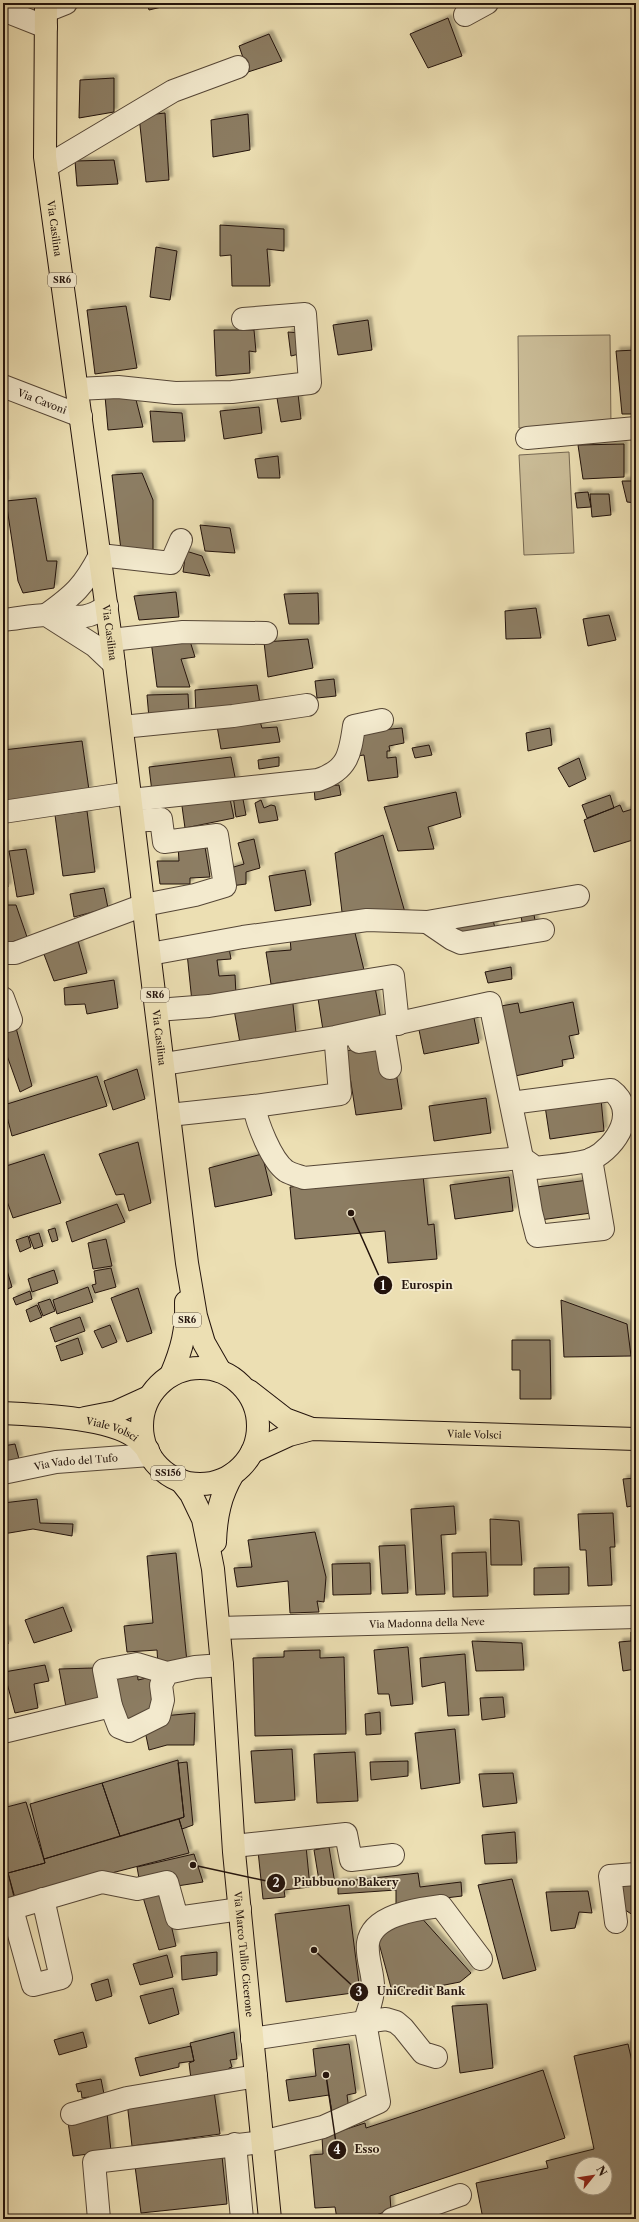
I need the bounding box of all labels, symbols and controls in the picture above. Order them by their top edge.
street label: Via Casilina [44,199,65,258]
road number: SR6 [48,273,76,287]
street label: Via Cavoni [15,386,68,417]
street label: Via Casilina [99,603,120,662]
road number: SR6 [141,988,169,1002]
street label: Via Casilina [149,1008,169,1067]
callout: Eurospin [373,1274,461,1297]
text: 1 [380,1278,386,1293]
text: Eurospin [401,1278,453,1292]
road number: SR6 [173,1313,201,1327]
street label: Viale Volsci [84,1414,141,1444]
street label: Viale Volsci [446,1427,502,1442]
street label: Via Vado del Tufo [32,1451,118,1474]
road number: SS156 [151,1466,185,1480]
street label: Via Madonna della Neve [368,1615,485,1631]
callout: Piubbuono Bakery [266,1871,407,1894]
text: 2 [272,1875,280,1890]
text: Piubbuono Bakery [294,1875,399,1889]
street label: Via Marco Tullio Cicerone [231,1890,256,2018]
callout: UniCredit Bank [349,1980,473,2003]
text: 3 [356,1984,363,1999]
text: UniCredit Bank [377,1984,466,1998]
callout: Esso [327,2138,388,2161]
text: 4 [333,2142,341,2157]
text: Esso [354,2142,380,2156]
north arrow [573,2156,613,2196]
text: N [593,2163,610,2179]

